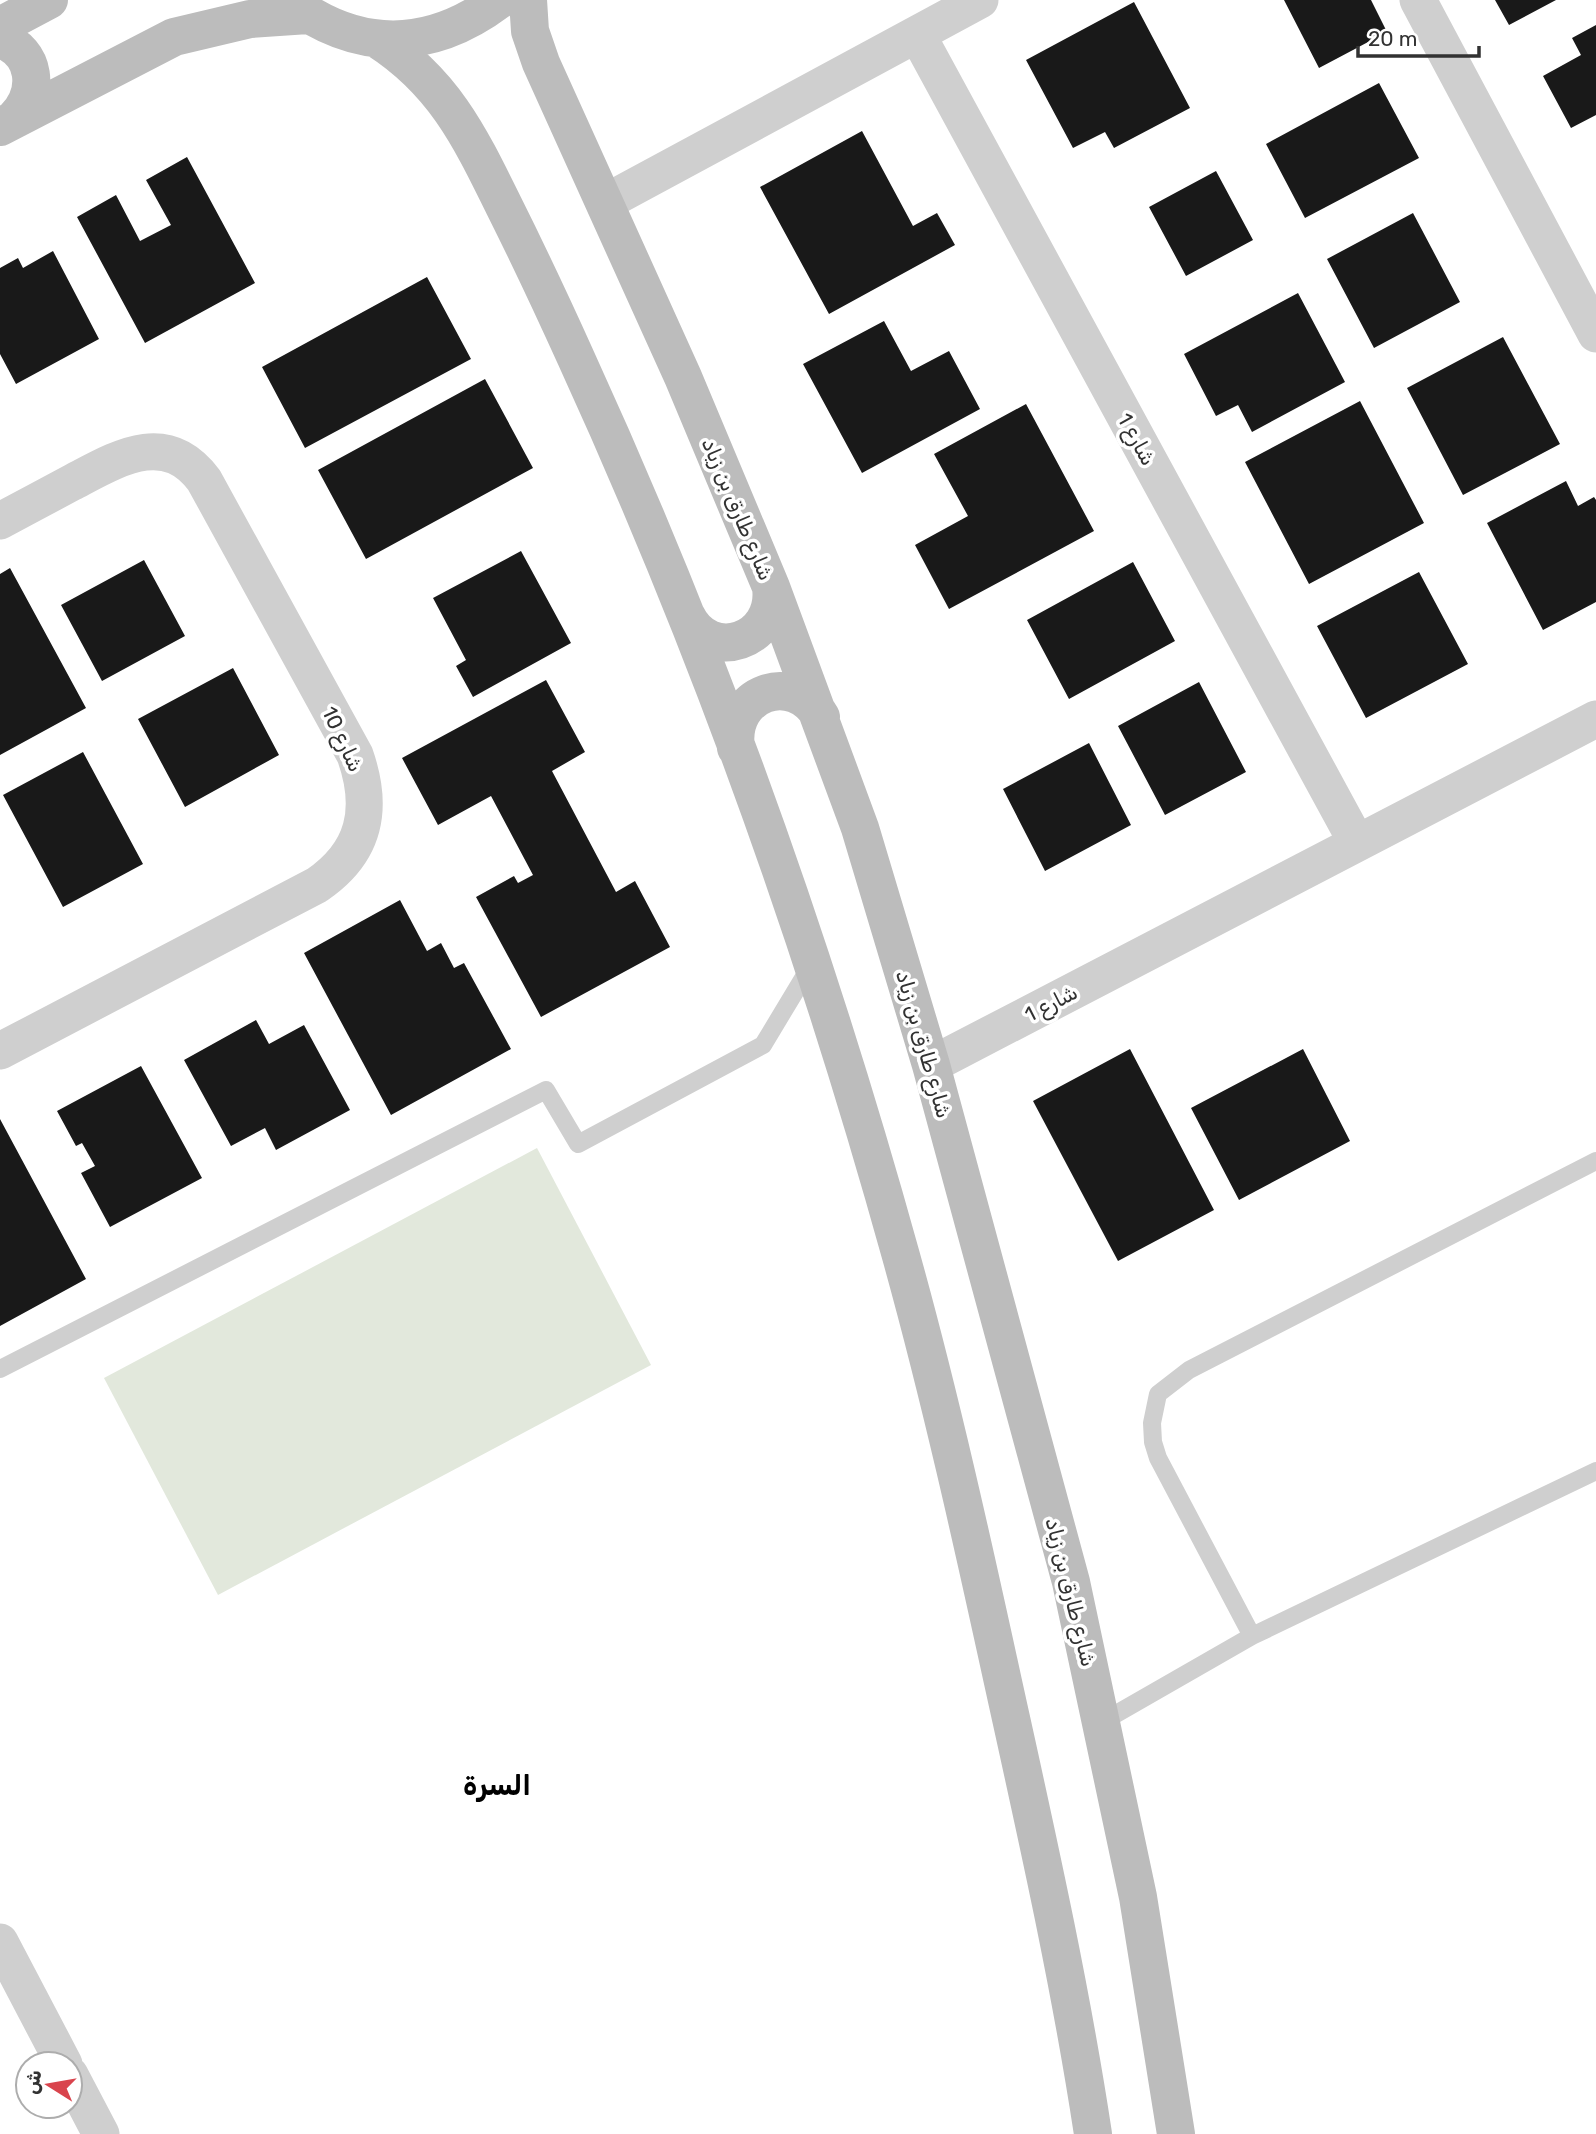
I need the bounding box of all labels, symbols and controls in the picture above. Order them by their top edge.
scale bar [1358,14,1479,58]
text: 20 m [1368,26,1417,51]
street label: شارع 1 [1111,408,1162,471]
street label: شارع طارق بن زياد [695,434,779,585]
street label: شارع 10 [315,702,369,777]
street label: شارع طارق بن زياد [889,967,957,1121]
street label: شارع 1 [1020,979,1083,1029]
street label: شارع طارق بن زياد [1038,1515,1102,1670]
district label: السرة [463,1769,531,1802]
north arrow [14,2050,84,2120]
text: ش [19,2068,46,2096]

